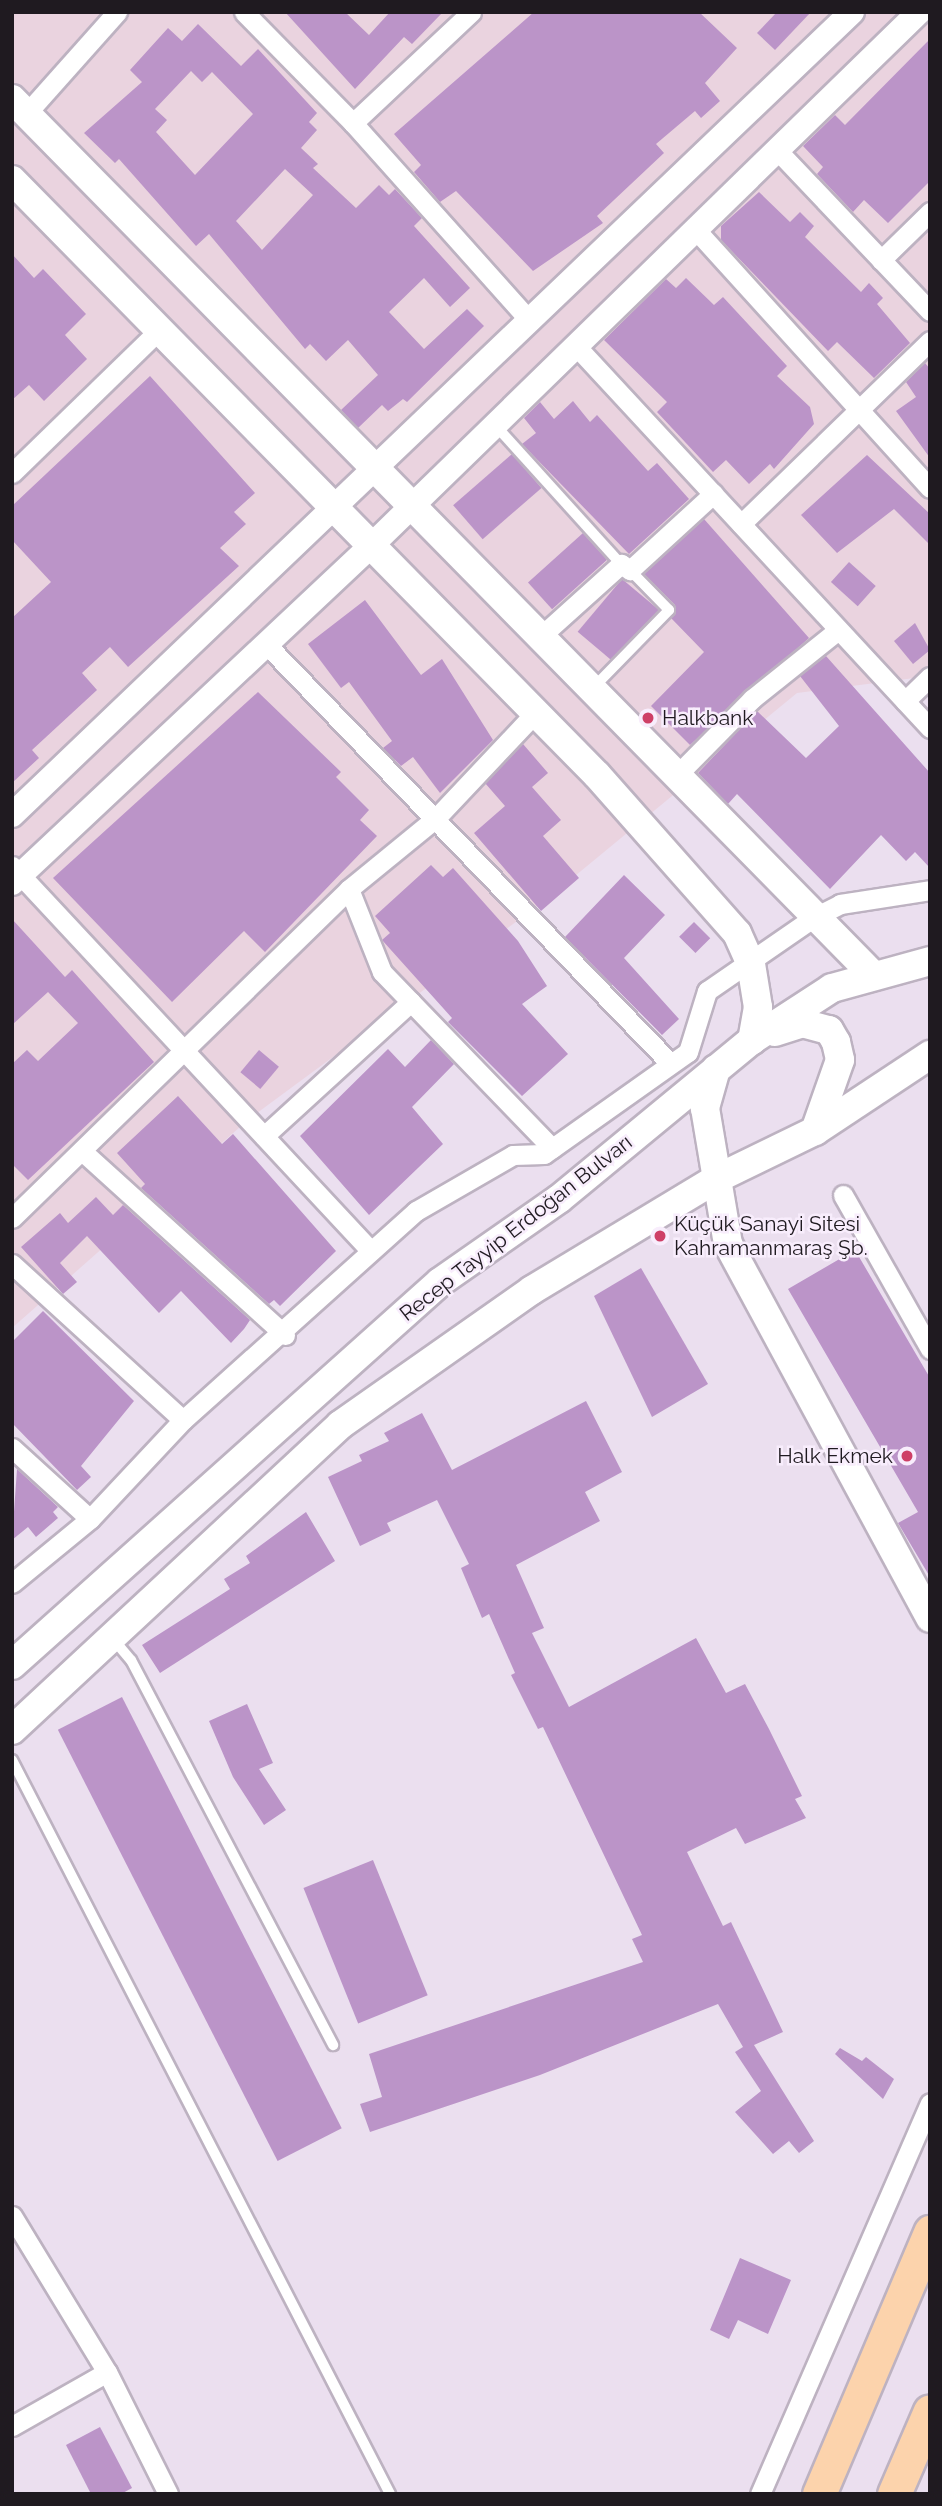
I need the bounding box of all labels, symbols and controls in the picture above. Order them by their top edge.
place label: Halkbank [662,705,753,731]
marker: Halkbank [640,710,656,726]
street label: Recep Tayyip Erdoğan Bulvarı [395,1129,637,1327]
place label: Küçük Sanayi Sitesi Kahramanmaraş Şb. [674,1211,868,1261]
marker: Küçük Sanayi Sitesi Kahramanmaraş Şb. [652,1228,668,1244]
place label: Halk Ekmek [777,1443,893,1469]
marker: Halk Ekmek [899,1448,915,1464]

